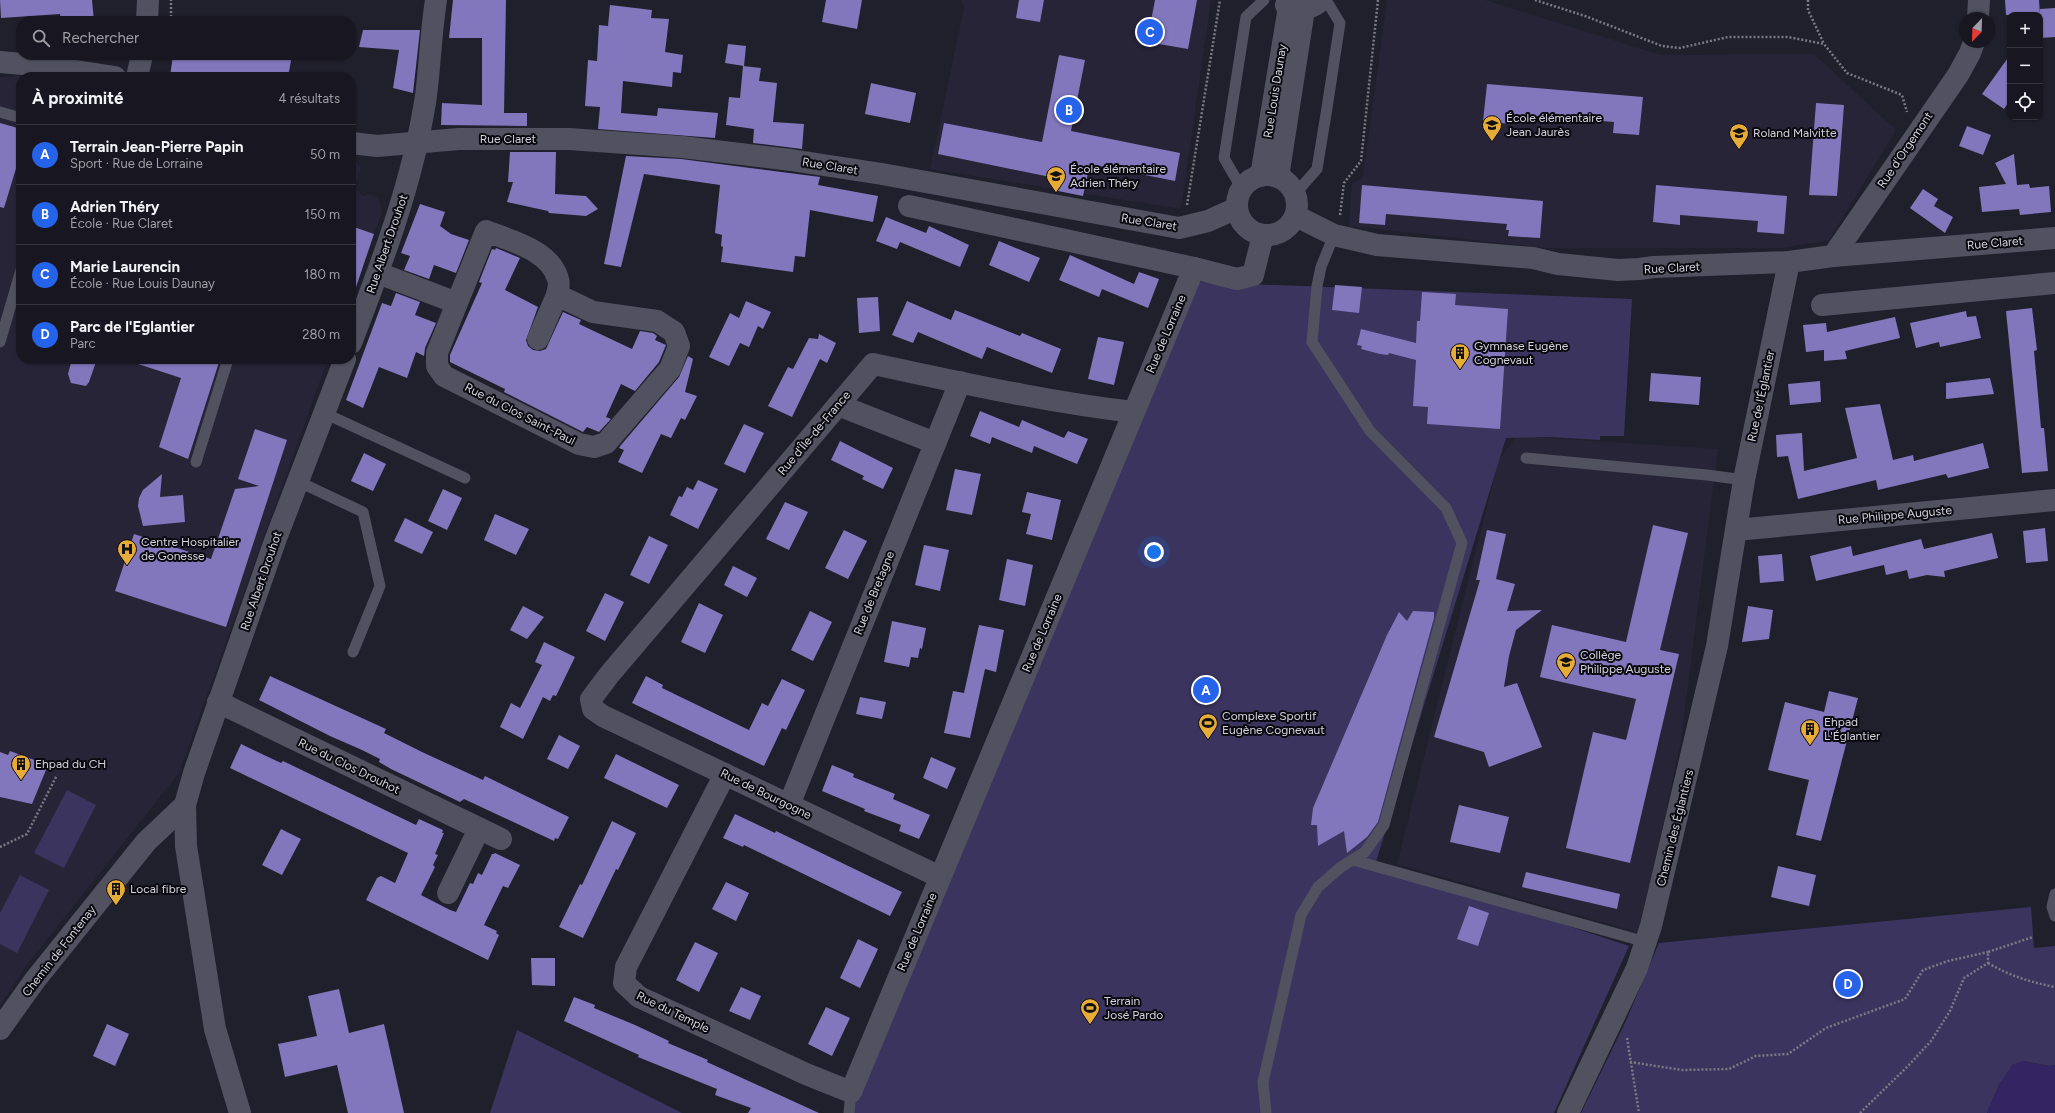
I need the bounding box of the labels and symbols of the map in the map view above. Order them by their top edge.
north arrow [1959,12,1995,48]
pin: C [1137,17,1163,47]
street label: Rue Louis Daunay [1261,42,1289,139]
pin: B [1056,95,1082,125]
street label: Rue d'Orgemont [1874,109,1936,191]
place label: École élémentaire Jean Jaurès [1506,111,1602,139]
school or university icon: École élémentaire Jean Jaurès [1481,114,1503,142]
school or university icon: Roland Malvitte [1728,122,1750,150]
place label: Roland Malvitte [1753,126,1837,140]
street label: Rue Claret [480,132,537,146]
street label: Rue Claret [801,155,859,177]
place label: École élémentaire Adrien Théry [1070,162,1166,190]
school or university icon: École élémentaire Adrien Théry [1045,165,1067,193]
street label: Rue Albert Drouhot [363,192,411,295]
street label: Rue Claret [1120,211,1178,233]
street label: Rue Claret [1966,234,2024,252]
street label: Rue Claret [1644,260,1701,276]
street label: Rue de Lorraine [1143,292,1189,375]
place label: Gymnase Eugène Cognevaut [1474,339,1569,367]
building icon: Gymnase Eugène Cognevaut [1449,342,1471,370]
street label: Rue de l'Églantier [1744,349,1778,443]
street label: Rue du Clos Saint-Paul [462,380,578,448]
street label: Rue d'Île-de-France [775,388,854,478]
street label: Rue Philippe Auguste [1837,503,1953,527]
street label: Rue Albert Drouhot [237,529,285,632]
place label: Centre Hospitalier de Gonesse [141,535,239,563]
hospital icon: Centre Hospitalier de Gonesse [116,538,138,566]
your location [1144,542,1164,562]
street label: Rue de Bretagne [851,549,897,637]
street label: Rue de Lorraine [1019,591,1065,674]
place label: Collège Philippe Auguste [1580,648,1671,676]
school or university icon: Collège Philippe Auguste [1555,651,1577,679]
pin: A [1193,675,1219,705]
place label: Complexe Sportif Eugène Cognevaut [1222,709,1325,737]
sports icon: Complexe Sportif Eugène Cognevaut [1197,712,1219,740]
place label: Ehpad L'Églantier [1824,715,1880,743]
building icon: Ehpad L'Églantier [1799,718,1821,746]
street label: Rue du Clos Drouhot [296,735,403,797]
building icon: Ehpad du CH [10,753,32,781]
place label: Ehpad du CH [35,757,106,771]
street label: Rue de Bourgogne [718,766,814,822]
street label: Chemin des Églantiers [1654,768,1696,888]
building icon: Local fibre [105,878,127,906]
place label: Local fibre [130,882,187,896]
street label: Rue de Lorraine [894,890,940,973]
street label: Chemin de Fontenay [19,902,99,999]
pin: D [1835,969,1861,999]
street label: Rue du Temple [634,988,712,1036]
place label: Terrain José Pardo [1104,994,1163,1022]
sports icon: Terrain José Pardo [1079,997,1101,1025]

